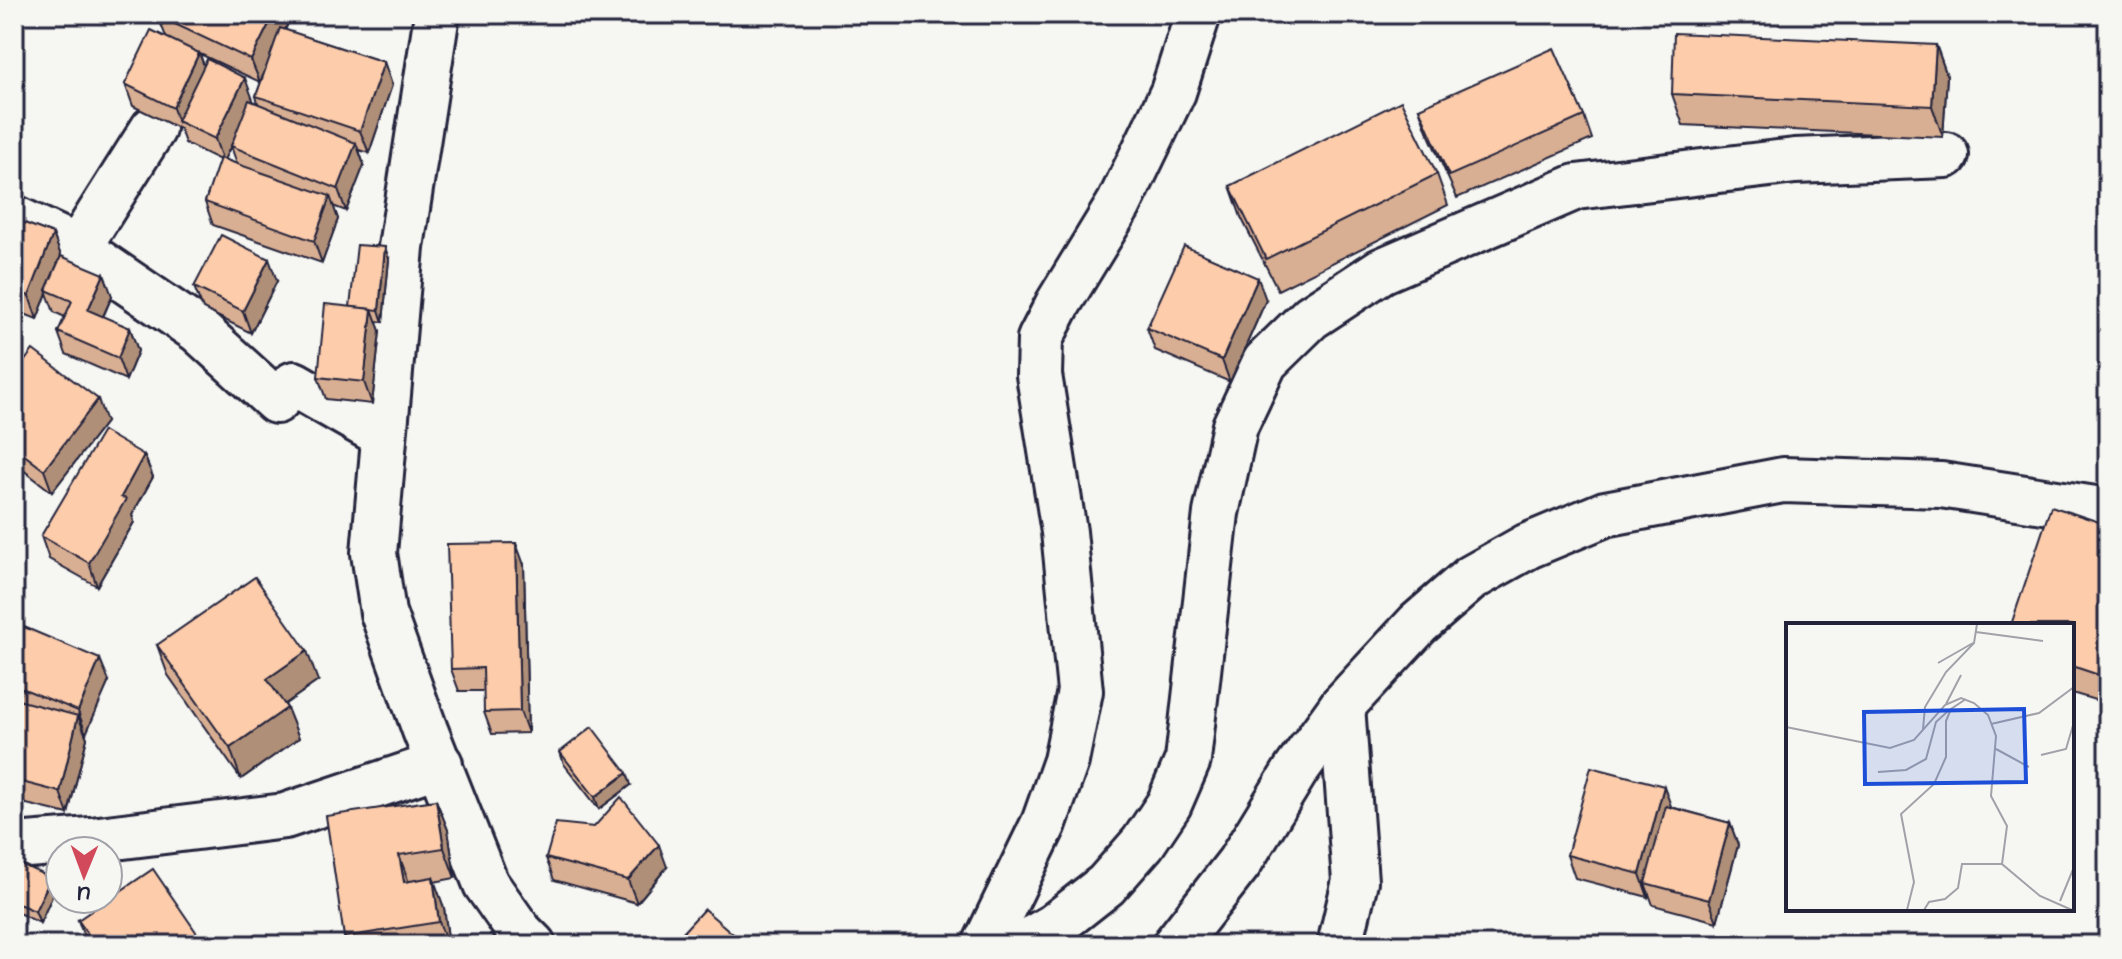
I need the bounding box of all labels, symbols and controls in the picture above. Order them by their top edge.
inset map [1786,623,2074,911]
north arrow [44,835,124,915]
text: U [77,878,90,909]

